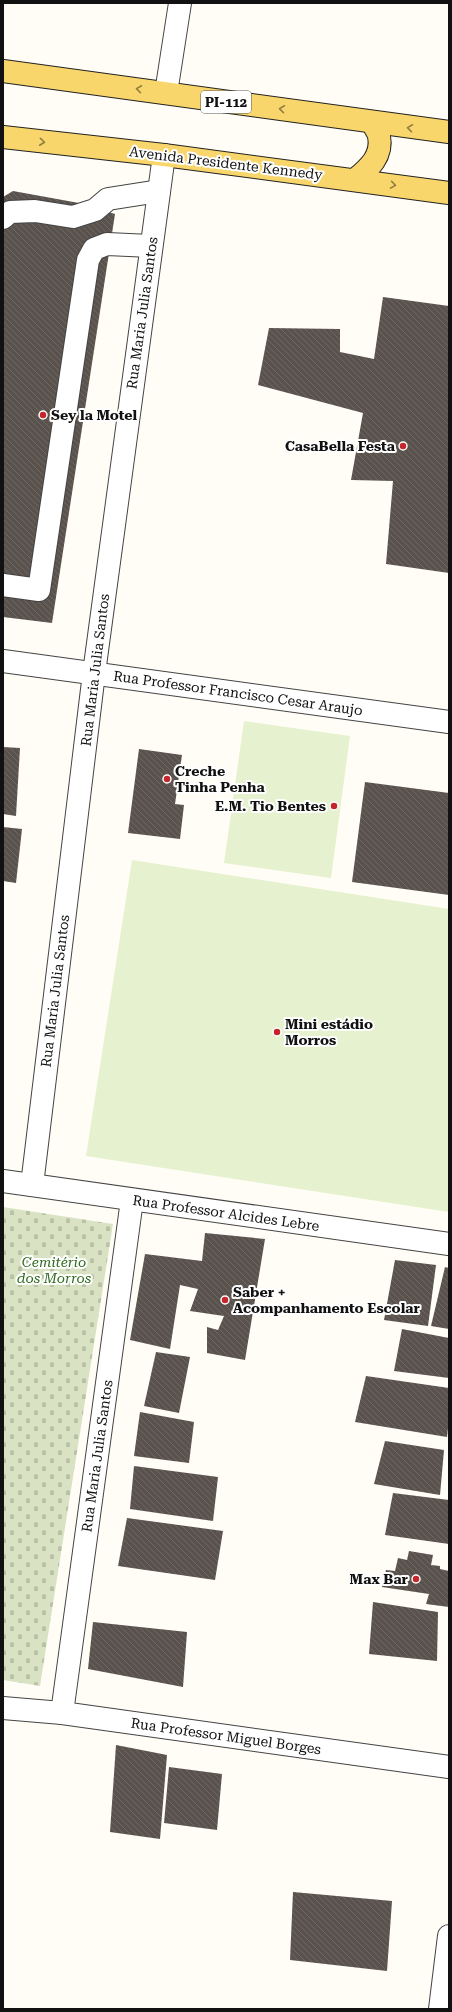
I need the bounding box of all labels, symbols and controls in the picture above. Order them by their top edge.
one-way arrow [136,85,142,94]
road number: PI-112 [201,91,251,113]
one-way arrow [279,105,285,114]
one-way arrow [407,124,413,133]
one-way arrow [39,137,45,146]
street label: Avenida Presidente Kennedy [128,143,324,183]
one-way arrow [390,180,396,189]
street label: Rua Maria Julia Santos [123,236,161,390]
place label: Sey la Motel [51,407,137,423]
marker: Sey la Motel [38,410,48,420]
place label: CasaBella Festa [285,438,396,454]
marker: CasaBella Festa [398,441,408,451]
street label: Rua Maria Julia Santos [78,592,112,747]
street label: Rua Professor Francisco Cesar Araujo [112,668,364,718]
place label: Creche Tinha Penha [175,763,265,795]
marker: Creche Tinha Penha [162,774,172,784]
place label: E.M. Tio Bentes [215,798,326,814]
marker: E.M. Tio Bentes [329,801,339,811]
street label: Rua Maria Julia Santos [38,913,72,1068]
place label: Mini estádio Morros [285,1016,373,1048]
marker: Mini estádio Morros [272,1027,282,1037]
street label: Rua Professor Alcides Lebre [131,1192,321,1234]
park label: Cemitério dos Morros [17,1254,92,1286]
place label: Saber + Acompanhamento Escolar [233,1284,420,1316]
marker: Saber + Acompanhamento Escolar [220,1295,230,1305]
street label: Rua Maria Julia Santos [78,1379,116,1533]
place label: Max Bar [350,1571,409,1587]
marker: Max Bar [411,1574,421,1584]
street label: Rua Professor Miguel Borges [130,1715,323,1757]

